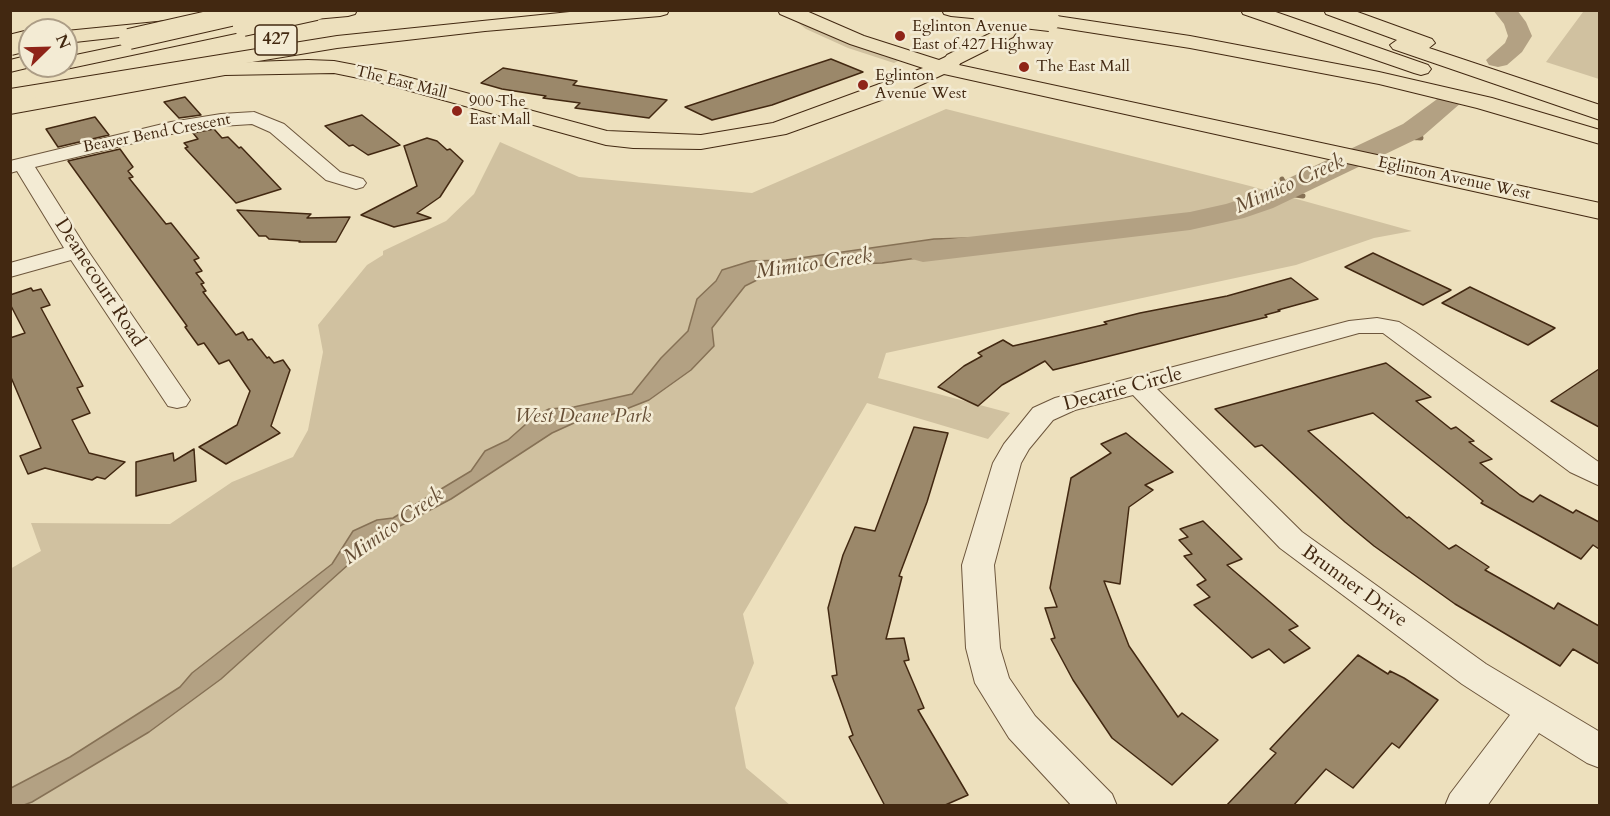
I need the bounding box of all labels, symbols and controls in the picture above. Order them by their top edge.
place label: Eglinton Avenue East of 427 Highway [912,17,1054,55]
north arrow [18,18,78,78]
road number: 427 [255,25,297,55]
marker: Eglinton Avenue East of 427 Highway [893,29,907,43]
text: N [50,31,76,52]
place label: The East Mall [1036,57,1130,77]
marker: The East Mall [1017,60,1031,74]
street label: The East Mall [353,62,449,104]
place label: Eglinton Avenue West [875,66,967,104]
marker: Eglinton Avenue West [856,78,870,92]
place label: 900 The East Mall [469,92,531,130]
marker: 900 The East Mall [450,104,464,118]
street label: Beaver Bend Crescent [82,110,232,158]
water label: Mimico Creek [1231,150,1349,220]
street label: Eglinton Avenue West [1376,153,1532,205]
street label: Deanecourt Road [49,214,149,352]
water label: Mimico Creek [754,244,874,286]
street label: Decarie Circle [1061,363,1185,417]
park label: West Deane Park [515,405,651,429]
water label: Mimico Creek [339,483,449,571]
street label: Brunner Drive [1296,541,1412,633]

